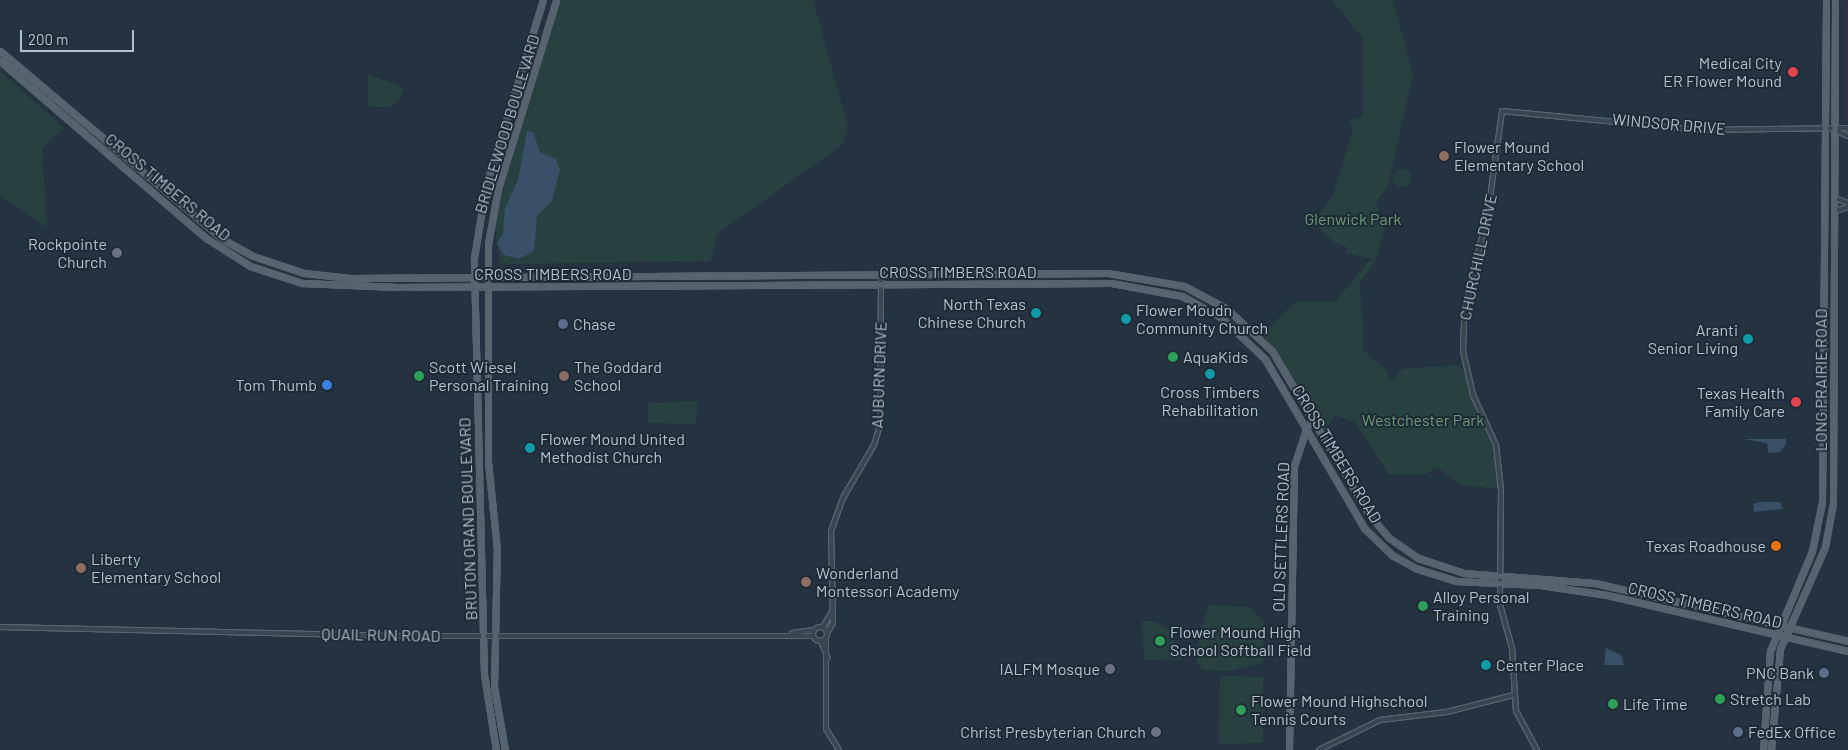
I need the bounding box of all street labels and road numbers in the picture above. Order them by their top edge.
street label: BRIDLEWOOD BOULEVARD [471,32,543,216]
street label: WINDSOR DRIVE [1612,109,1726,139]
street label: CROSS TIMBERS ROAD [102,129,234,245]
street label: CHURCHILL DRIVE [1455,192,1501,322]
street label: CROSS TIMBERS ROAD [879,262,1037,282]
street label: CROSS TIMBERS ROAD [474,264,632,284]
street label: LONG PRAIRIE ROAD [1811,309,1831,451]
street label: AUBURN DRIVE [868,321,890,429]
street label: CROSS TIMBERS ROAD [1288,382,1386,526]
street label: BRUTON ORAND BOULEVARD [455,417,481,621]
street label: OLD SETTLERS ROAD [1269,462,1293,612]
street label: CROSS TIMBERS ROAD [1626,578,1784,632]
street label: QUAIL RUN ROAD [321,624,441,646]

